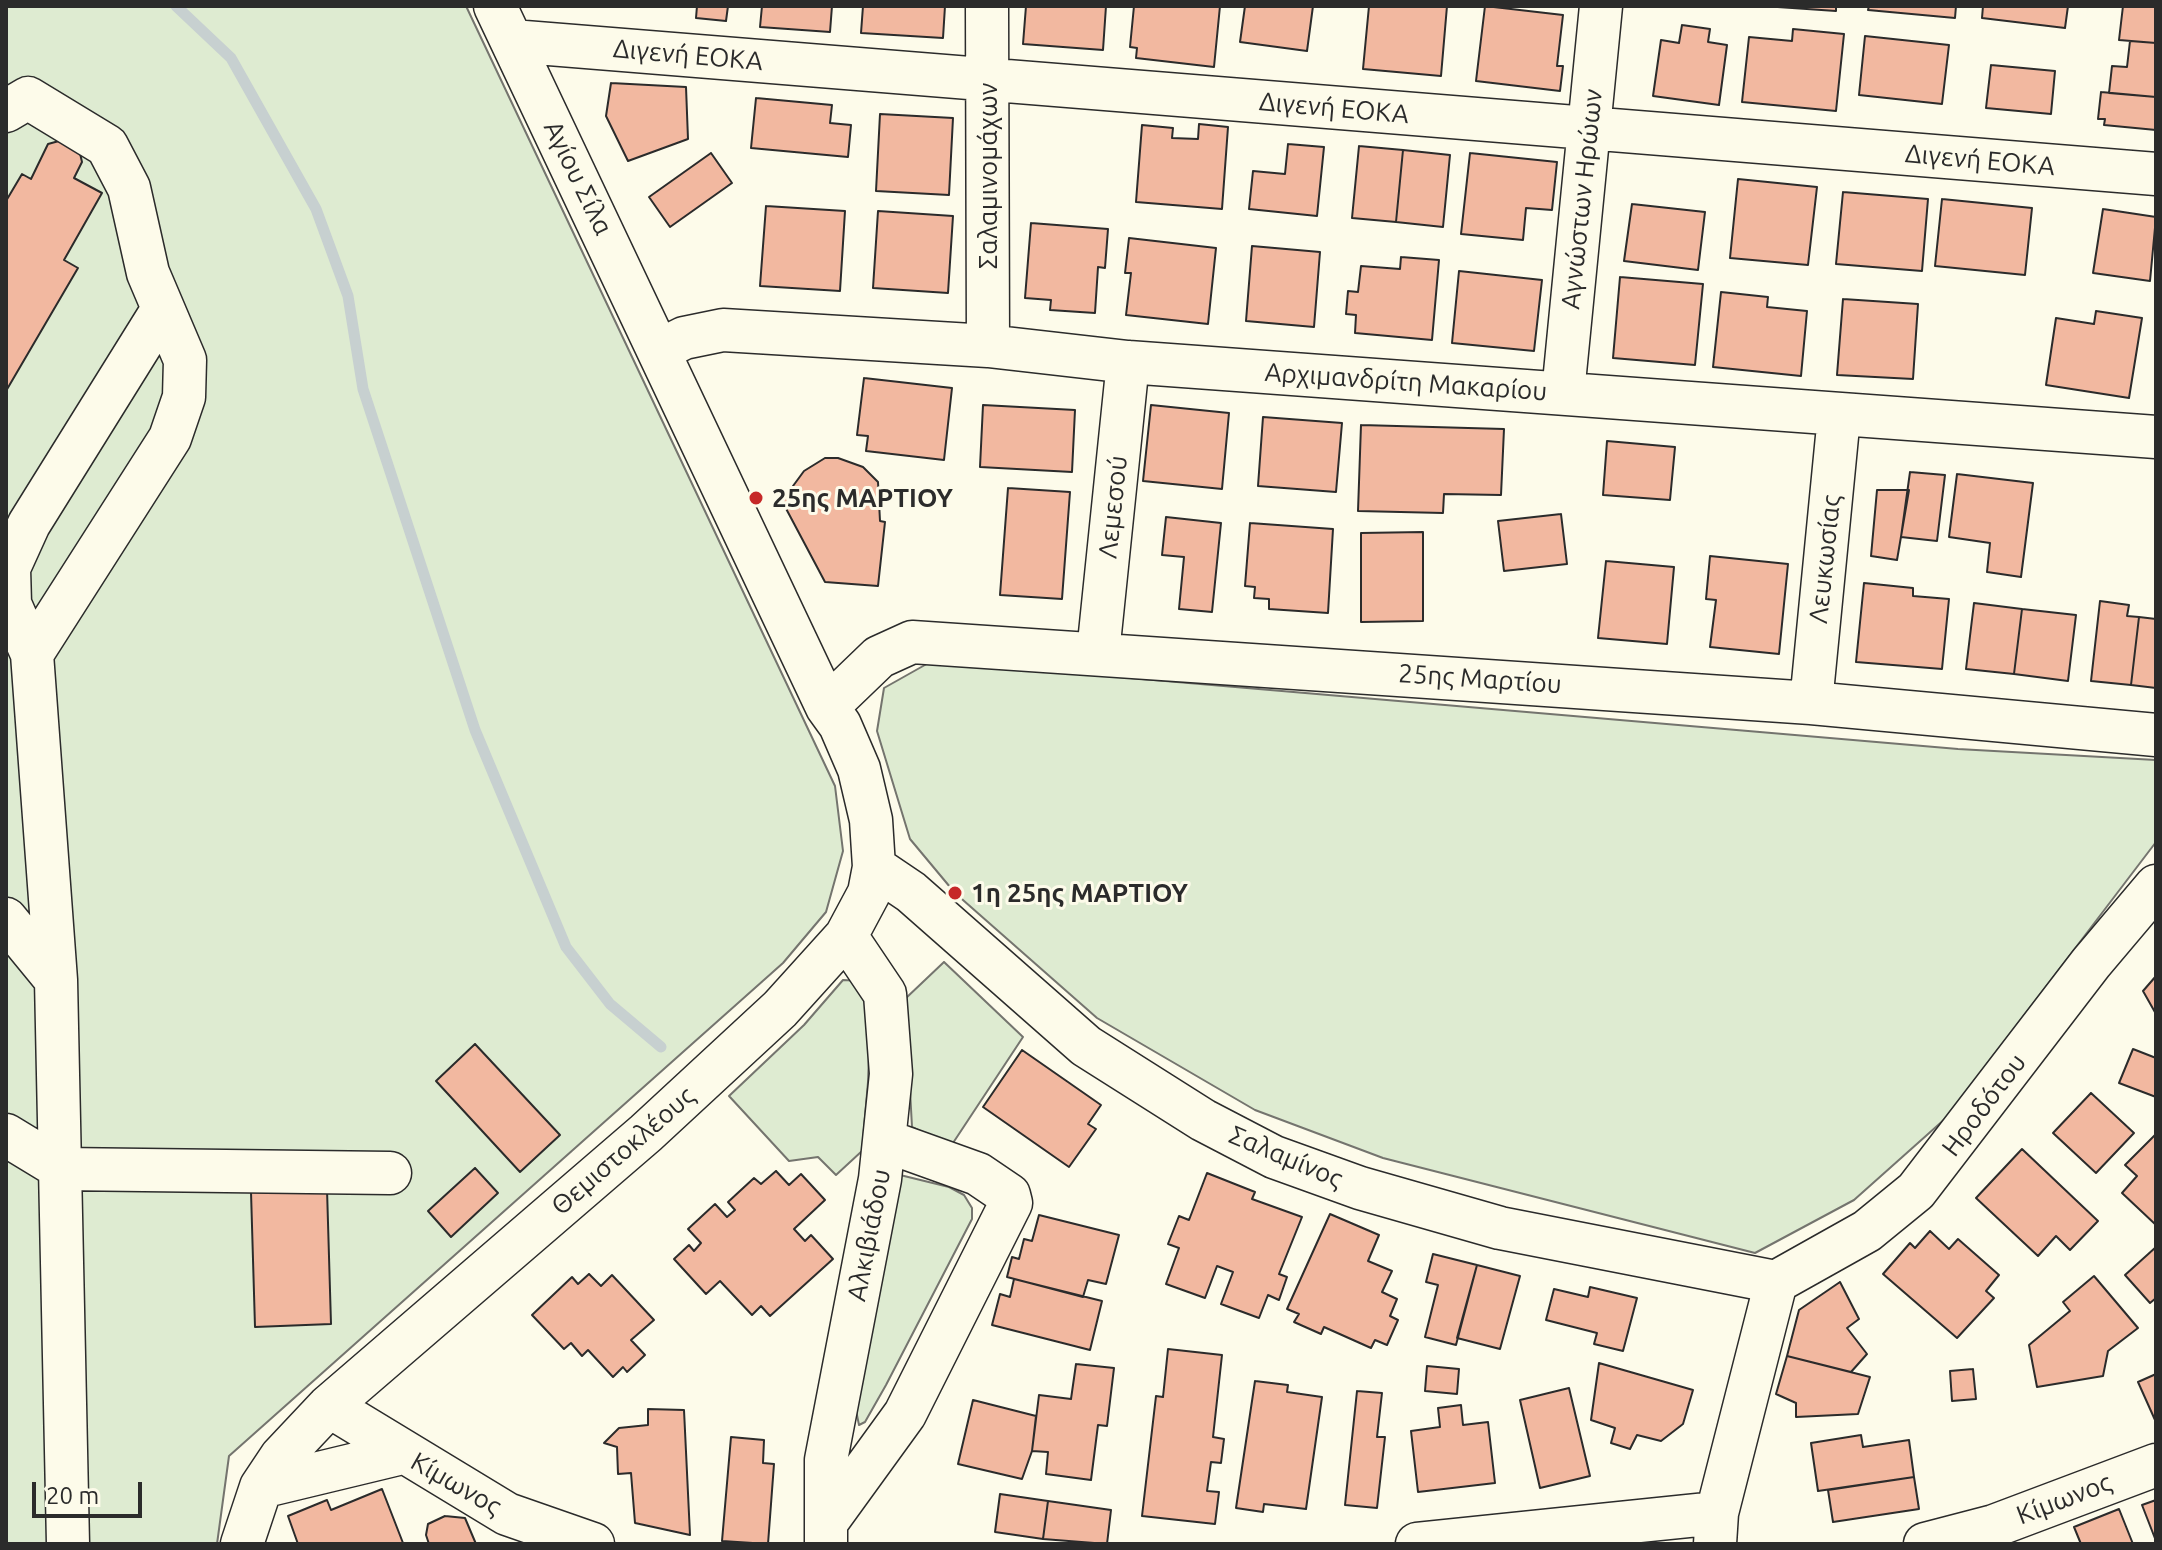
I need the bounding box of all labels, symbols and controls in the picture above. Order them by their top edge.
street label: Διγενή ΕΟΚΑ [612,33,764,77]
street label: Σαλαμινομάχων [972,83,1004,269]
street label: Διγενή ΕΟΚΑ [1258,86,1410,130]
street label: Αγνώστων Ηρώων [1555,87,1609,311]
street label: Αγίου Σίλα [537,116,619,240]
street label: Διγενή ΕΟΚΑ [1904,138,2056,182]
street label: Αρχιμανδρίτη Μακαρίου [1264,357,1548,407]
street label: Λεμεσού [1092,454,1134,560]
place label: 25ης ΜΑΡΤΙΟΥ [772,482,953,514]
marker: 25ης ΜΑΡΤΙΟΥ [747,489,765,507]
street label: Λευκωσίας [1803,493,1847,625]
street label: 25ης Μαρτίου [1397,658,1563,700]
place label: 1η 25ης ΜΑΡΤΙΟΥ [971,877,1188,909]
marker: 1η 25ης ΜΑΡΤΙΟΥ [946,884,964,902]
street label: Ηροδότου [1935,1048,2033,1162]
street label: Θεμιστοκλέους [545,1080,701,1222]
street label: Σαλαμίνος [1225,1119,1347,1195]
street label: Αλκιβιάδου [841,1166,897,1304]
street label: Κίμωνος [405,1446,507,1522]
scale bar [36,1466,146,1516]
street label: Κίμωνος [2012,1467,2116,1531]
text: 20 m [46,1482,99,1509]

